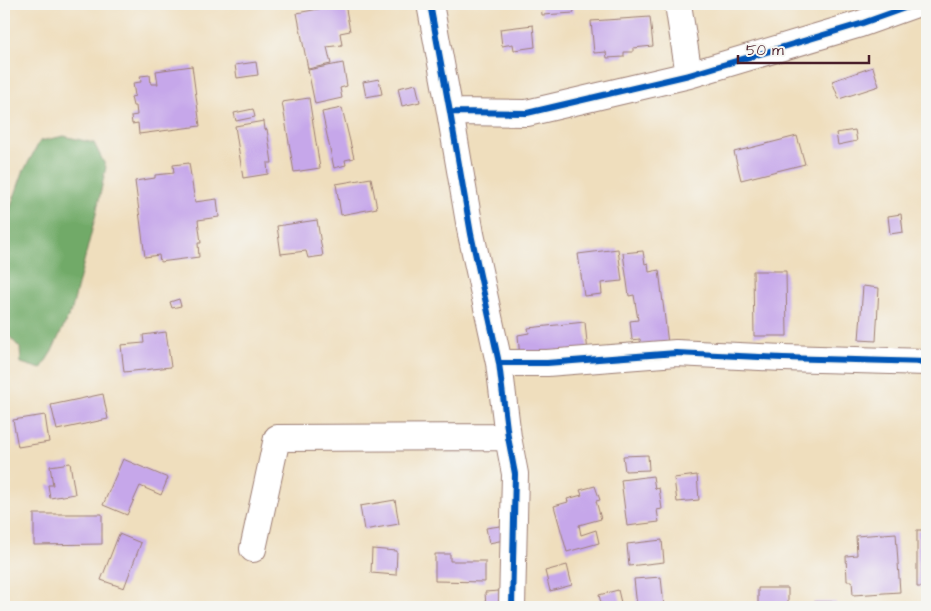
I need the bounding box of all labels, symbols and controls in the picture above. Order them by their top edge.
scale bar [738,32,870,64]
text: 50 m [746,40,784,61]

